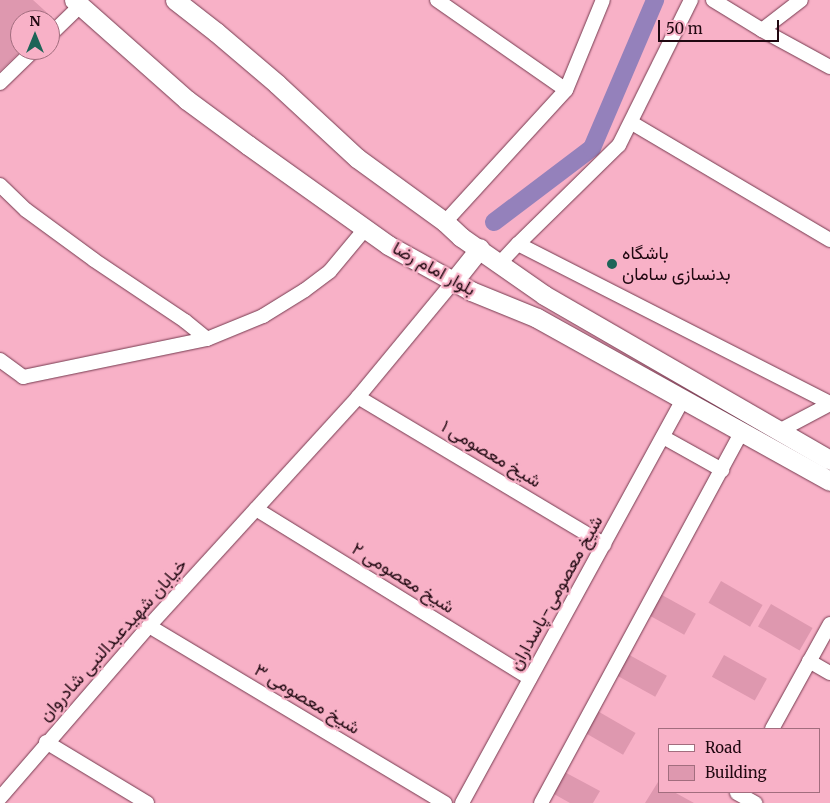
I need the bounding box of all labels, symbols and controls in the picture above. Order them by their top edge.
north arrow [10,10,60,60]
scale bar [660,10,781,42]
text: N [29,12,41,30]
text: 50 m [666,19,703,38]
street label: بلوار امام رضا [389,237,479,301]
place label: باشگاه بدنسازی سامان [622,243,730,286]
marker: باشگاه بدنسازی سامان [606,258,618,270]
street label: شیخ معصومی ١ [437,416,545,492]
street label: شیخ معصومی-پاسداران [505,512,607,674]
street label: شیخ معصومی ٢ [348,538,458,618]
street label: خیابان شهیدعبدالنبی شادروان [34,554,192,726]
street label: شیخ معصومی ٣ [250,659,364,739]
legend [658,728,820,793]
text: Road [705,738,741,757]
text: Building [705,763,767,782]

